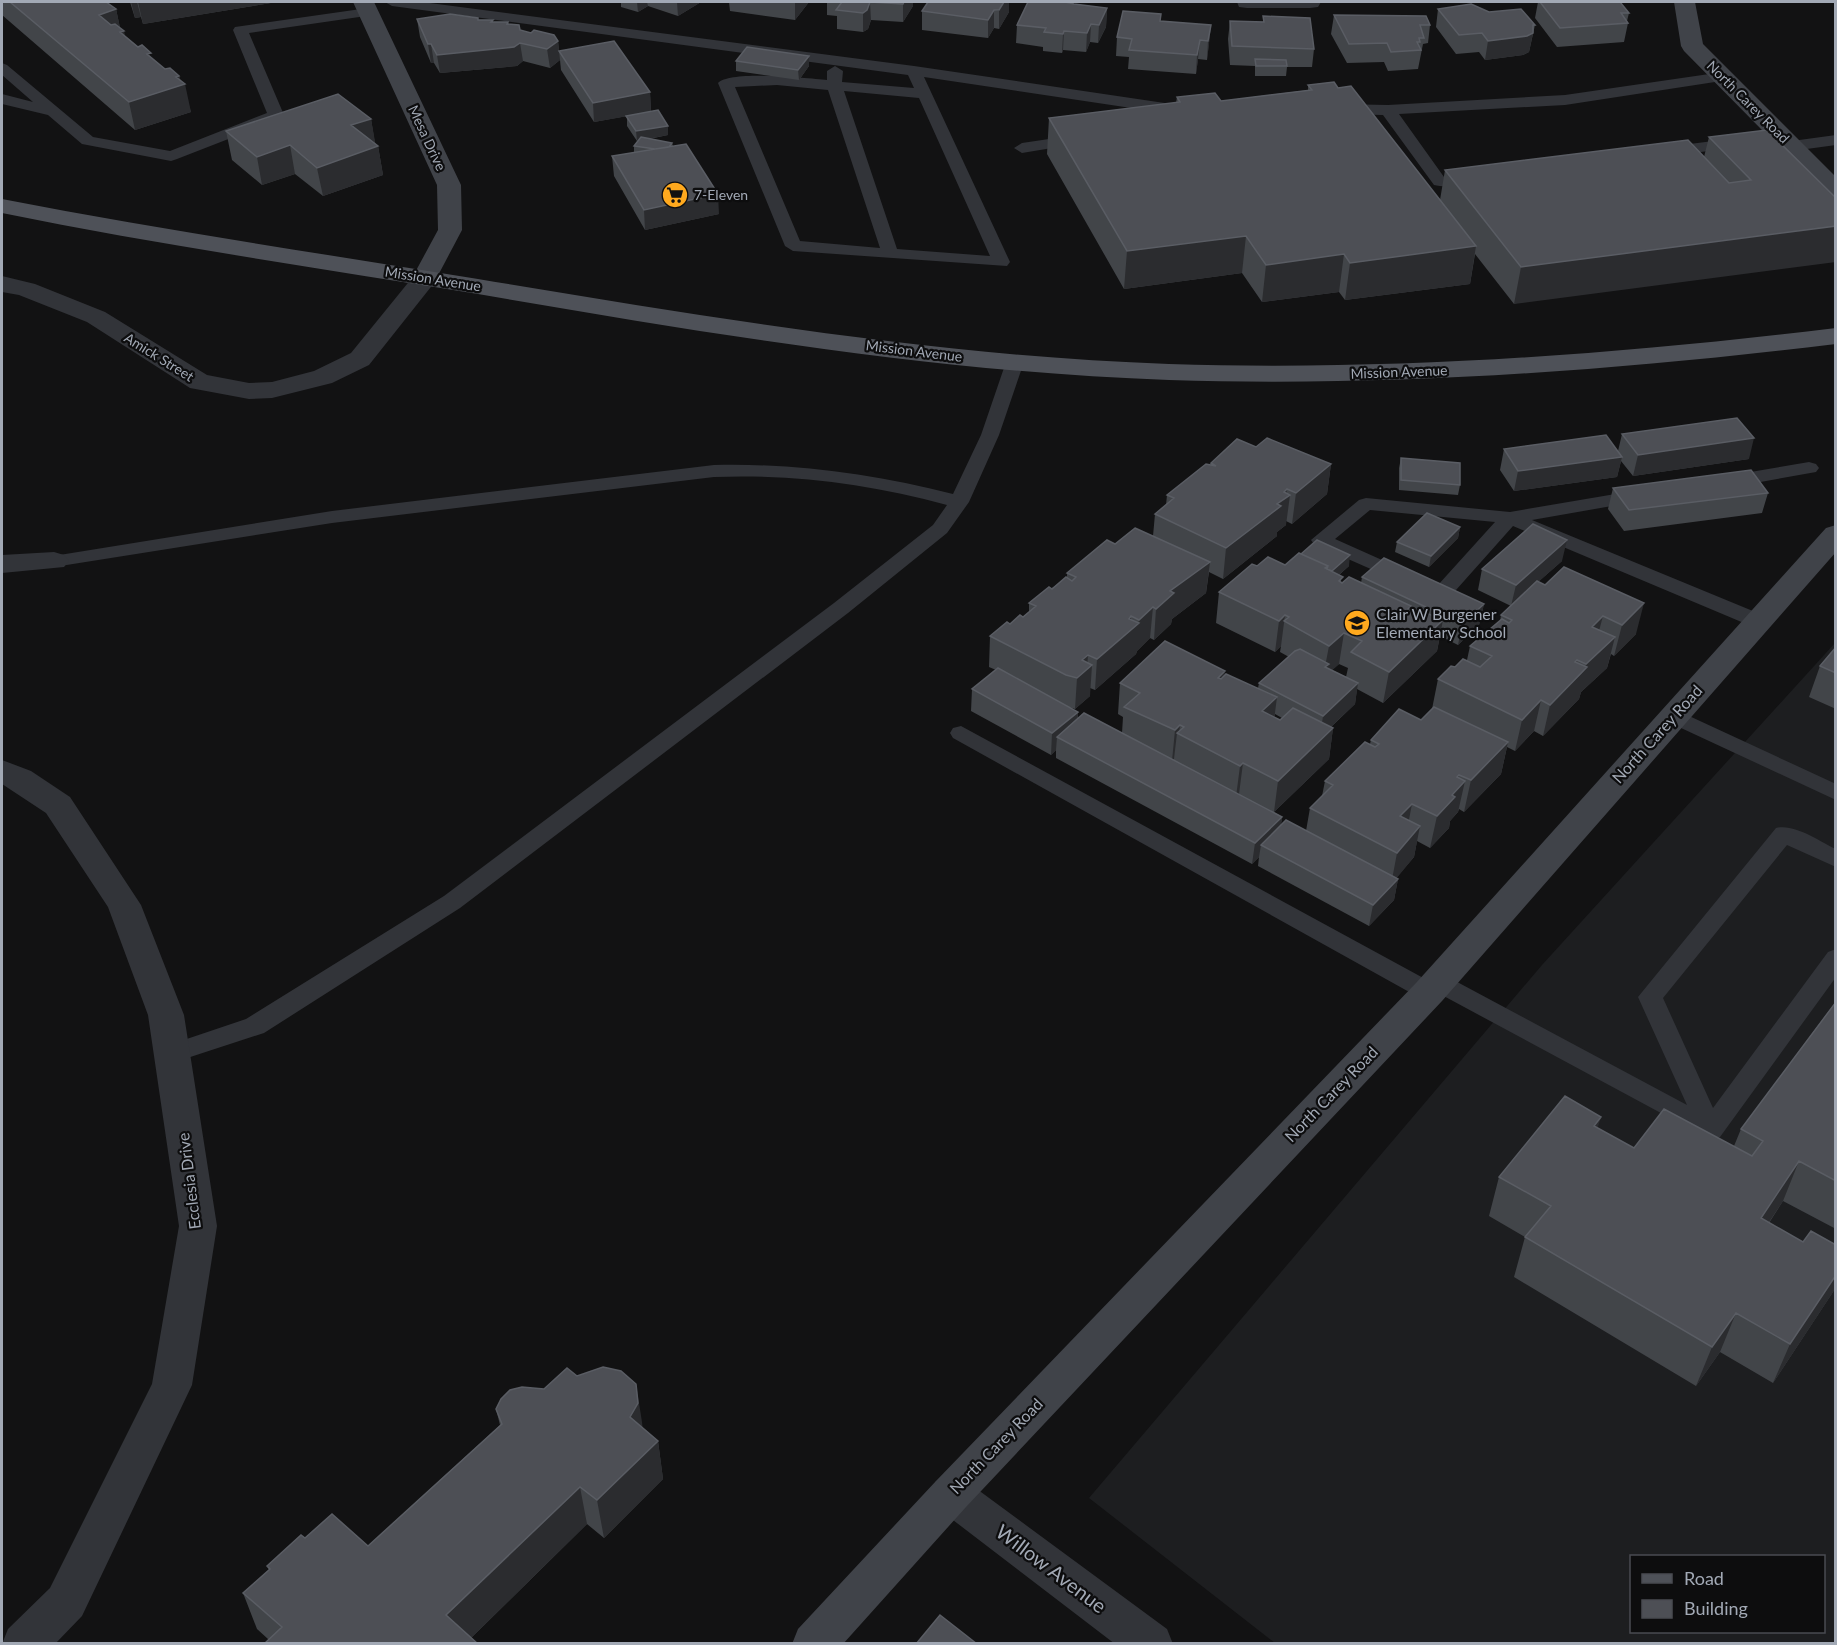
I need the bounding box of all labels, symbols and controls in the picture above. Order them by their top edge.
street label: North Carey Road [1704,57,1793,146]
street label: Mesa Drive [405,102,450,173]
supermarket icon: 7-Eleven [660,180,690,210]
place label: 7-Eleven [694,186,748,203]
street label: Mission Avenue [384,263,482,294]
street label: Amick Street [121,329,197,385]
street label: Mission Avenue [865,336,963,365]
street label: Mission Avenue [1350,361,1448,382]
place label: Clair W Burgener Elementary School [1376,604,1506,641]
school or university icon: Clair W Burgener Elementary School [1342,608,1372,638]
street label: North Carey Road [1608,681,1706,787]
street label: North Carey Road [1280,1042,1381,1145]
street label: Ecclesia Drive [173,1132,204,1230]
street label: North Carey Road [945,1394,1046,1497]
street label: Willow Avenue [992,1519,1112,1618]
legend [1630,1555,1825,1633]
text: Road [1684,1567,1724,1589]
text: Building [1684,1597,1748,1619]

